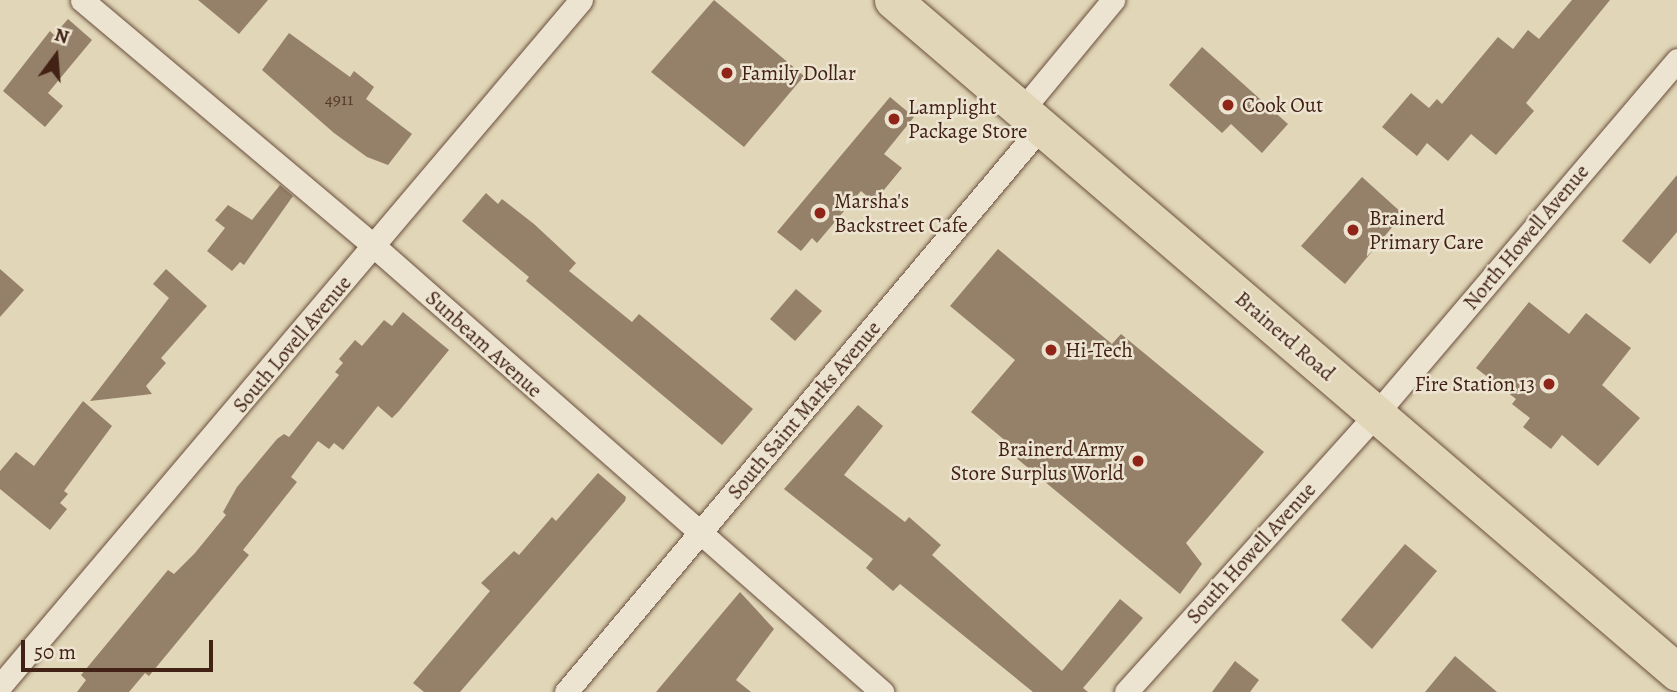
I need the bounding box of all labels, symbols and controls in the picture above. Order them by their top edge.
north arrow [21,21,91,91]
text: N [52,21,72,50]
place label: Family Dollar [741,60,856,86]
marker: Family Dollar [719,65,735,81]
house number: 4911 [325,88,353,110]
place label: Cook Out [1242,92,1323,118]
place label: Lamplight Package Store [908,94,1027,144]
marker: Cook Out [1220,97,1236,113]
marker: Lamplight Package Store [886,111,902,127]
street label: North Howell Avenue [1458,159,1594,315]
place label: Marsha's Backstreet Cafe [834,188,968,238]
marker: Marsha's Backstreet Cafe [812,205,828,221]
place label: Brainerd Primary Care [1369,205,1484,255]
marker: Brainerd Primary Care [1343,220,1363,240]
street label: South Lovell Avenue [227,270,357,418]
street label: Sunbeam Avenue [421,285,547,403]
street label: Brainerd Road [1230,286,1340,386]
street label: South Saint Marks Avenue [722,316,886,504]
place label: Hi-Tech [1065,337,1133,363]
marker: Hi-Tech [1043,342,1059,358]
place label: Fire Station 13 [1415,371,1535,397]
marker: Fire Station 13 [1541,376,1557,392]
place label: Brainerd Army Store Surplus World [950,436,1124,486]
marker: Brainerd Army Store Surplus World [1130,453,1146,469]
street label: South Howell Avenue [1181,477,1321,629]
scale bar [24,626,217,670]
text: 50 m [34,638,76,666]

